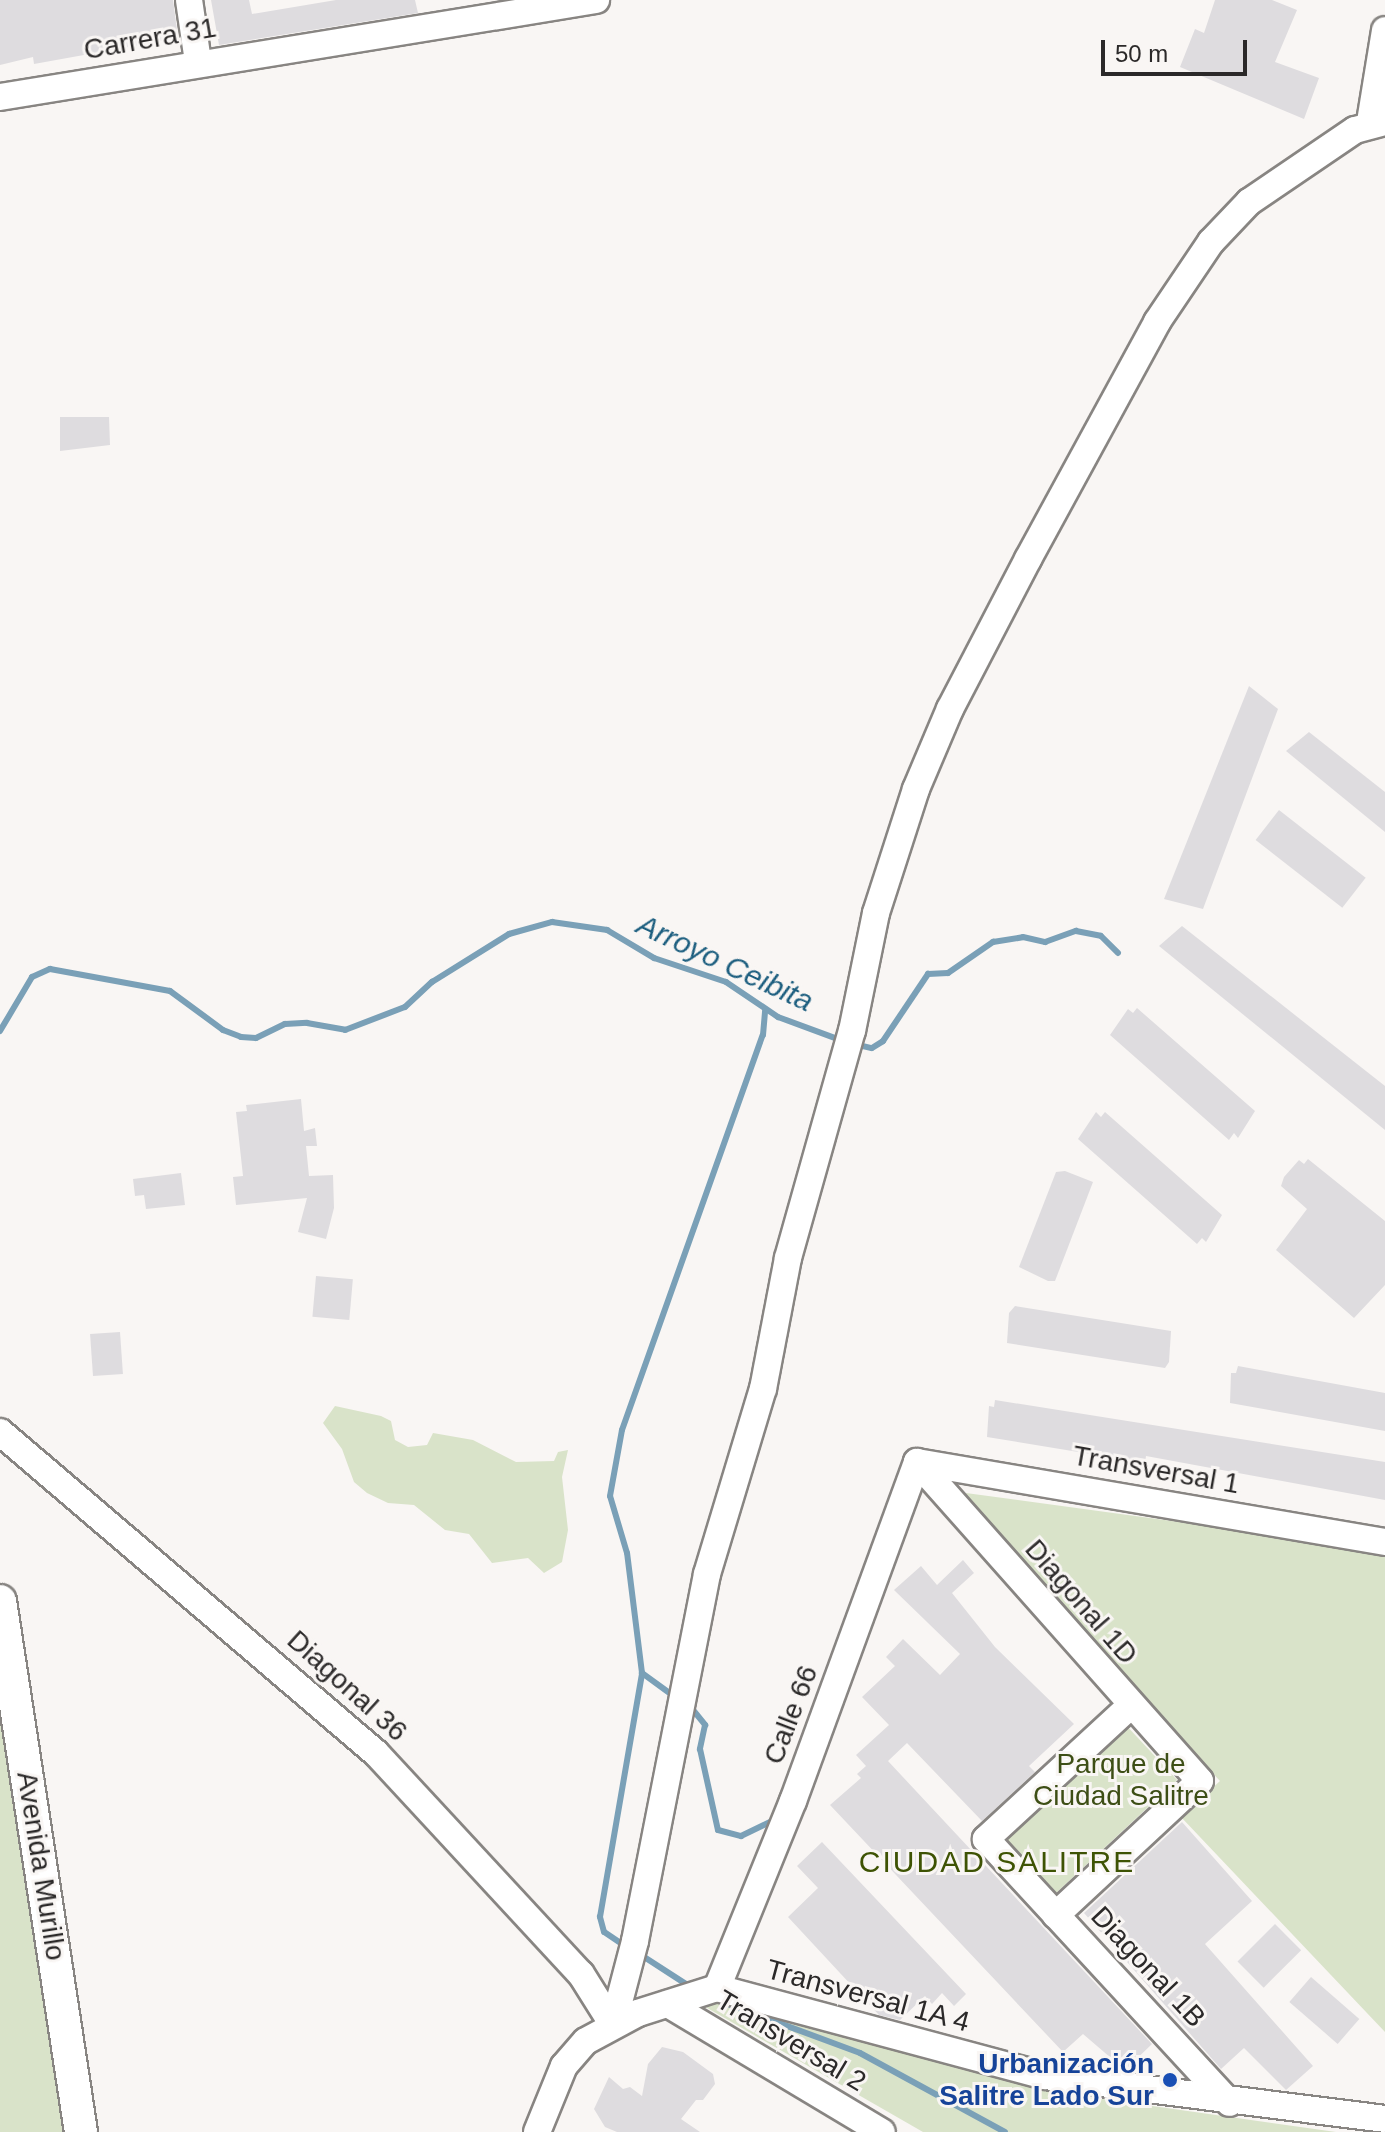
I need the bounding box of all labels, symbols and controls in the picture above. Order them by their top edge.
street label: Carrera 31 [81,11,219,67]
scale bar [1105,24,1251,74]
text: 50 m [1115,40,1168,67]
water label: Arroyo Ceibita [631,907,819,1019]
street label: Transversal 1 [1070,1439,1242,1501]
street label: Diagonal 1D [1018,1533,1144,1671]
street label: Diagonal 36 [280,1624,414,1748]
street label: Calle 66 [757,1661,825,1769]
park label: Parque de Ciudad Salitre [1033,1747,1209,1813]
street label: Avenida Murillo [9,1769,73,1963]
district label: CIUDAD SALITRE [859,1844,1135,1880]
street label: Diagonal 1B [1084,1900,1212,2034]
street label: Transversal 1A 4 [762,1953,974,2039]
street label: Transversal 2 [710,1983,872,2099]
place label: Urbanización Salitre Lado Sur [939,2047,1154,2113]
marker: Urbanización Salitre Lado Sur [1161,2071,1179,2089]

